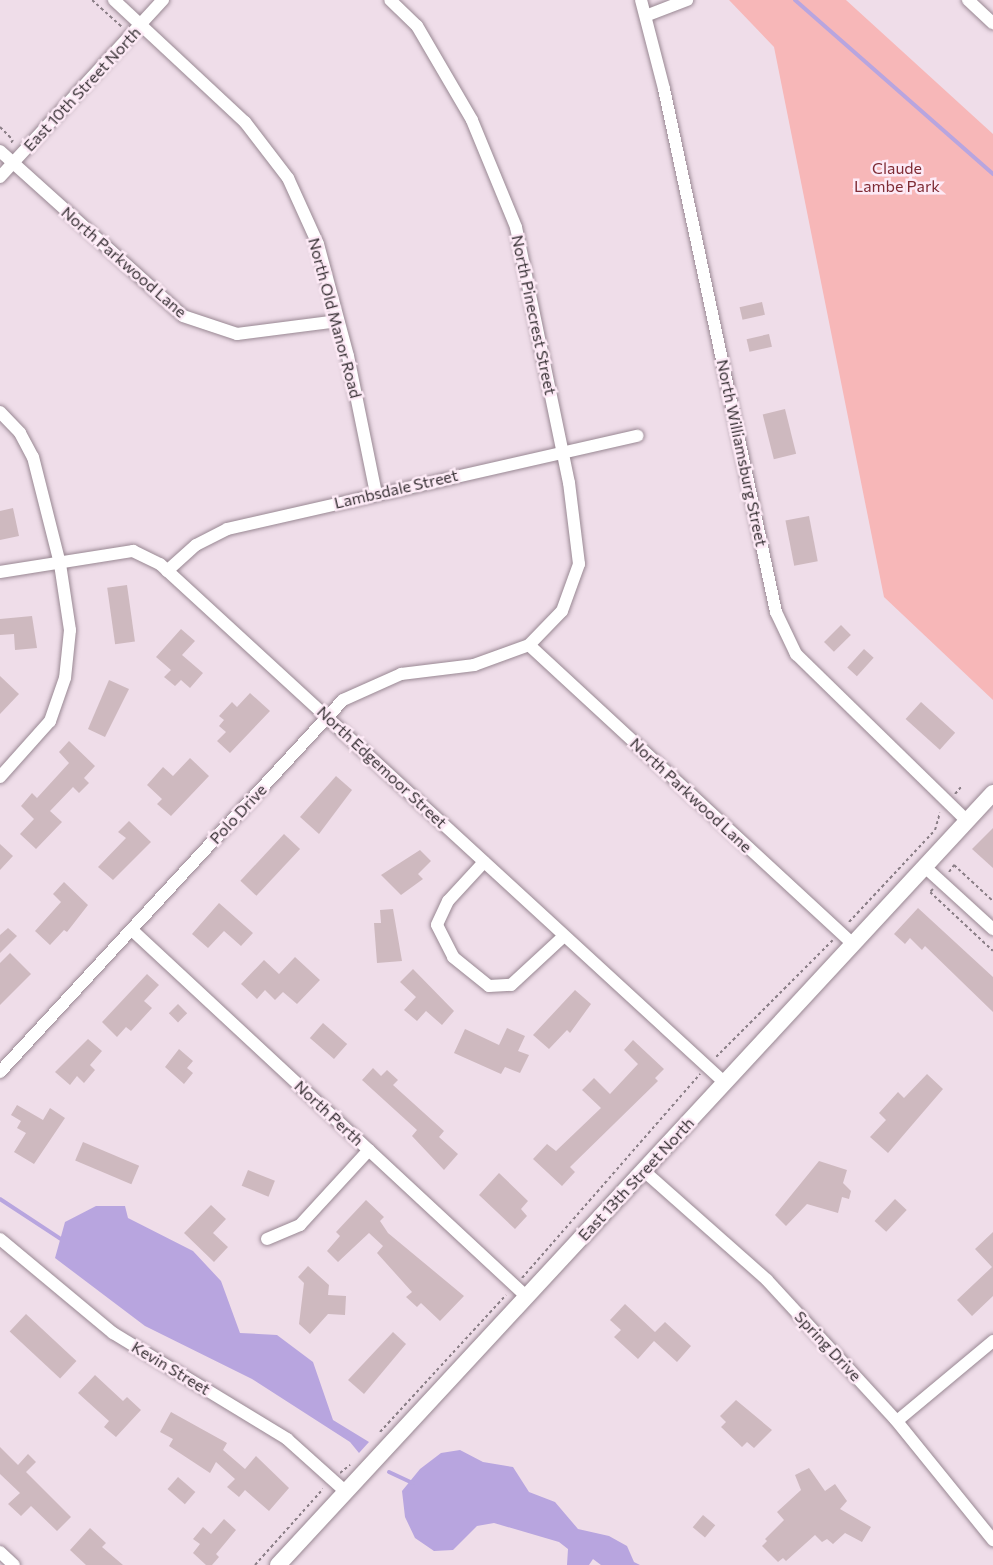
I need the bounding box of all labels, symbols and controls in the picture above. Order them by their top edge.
street label: East 10th Street North [19,23,145,155]
park label: Claude Lambe Park [854,158,940,196]
street label: North Parkwood Lane [58,202,190,322]
street label: North Pinecrest Street [508,233,560,397]
street label: North Old Manor Road [304,236,366,400]
street label: North Williamsburg Street [713,358,771,548]
street label: Lambsdale Street [332,465,460,513]
street label: North Edgemoor Street [313,702,451,832]
street label: North Parkwood Lane [626,734,756,856]
street label: Polo Drive [206,780,270,848]
street label: North Perth [291,1076,367,1150]
street label: East 13th Street North [574,1113,698,1245]
street label: Spring Drive [791,1307,865,1385]
street label: Kevin Street [128,1337,214,1399]

